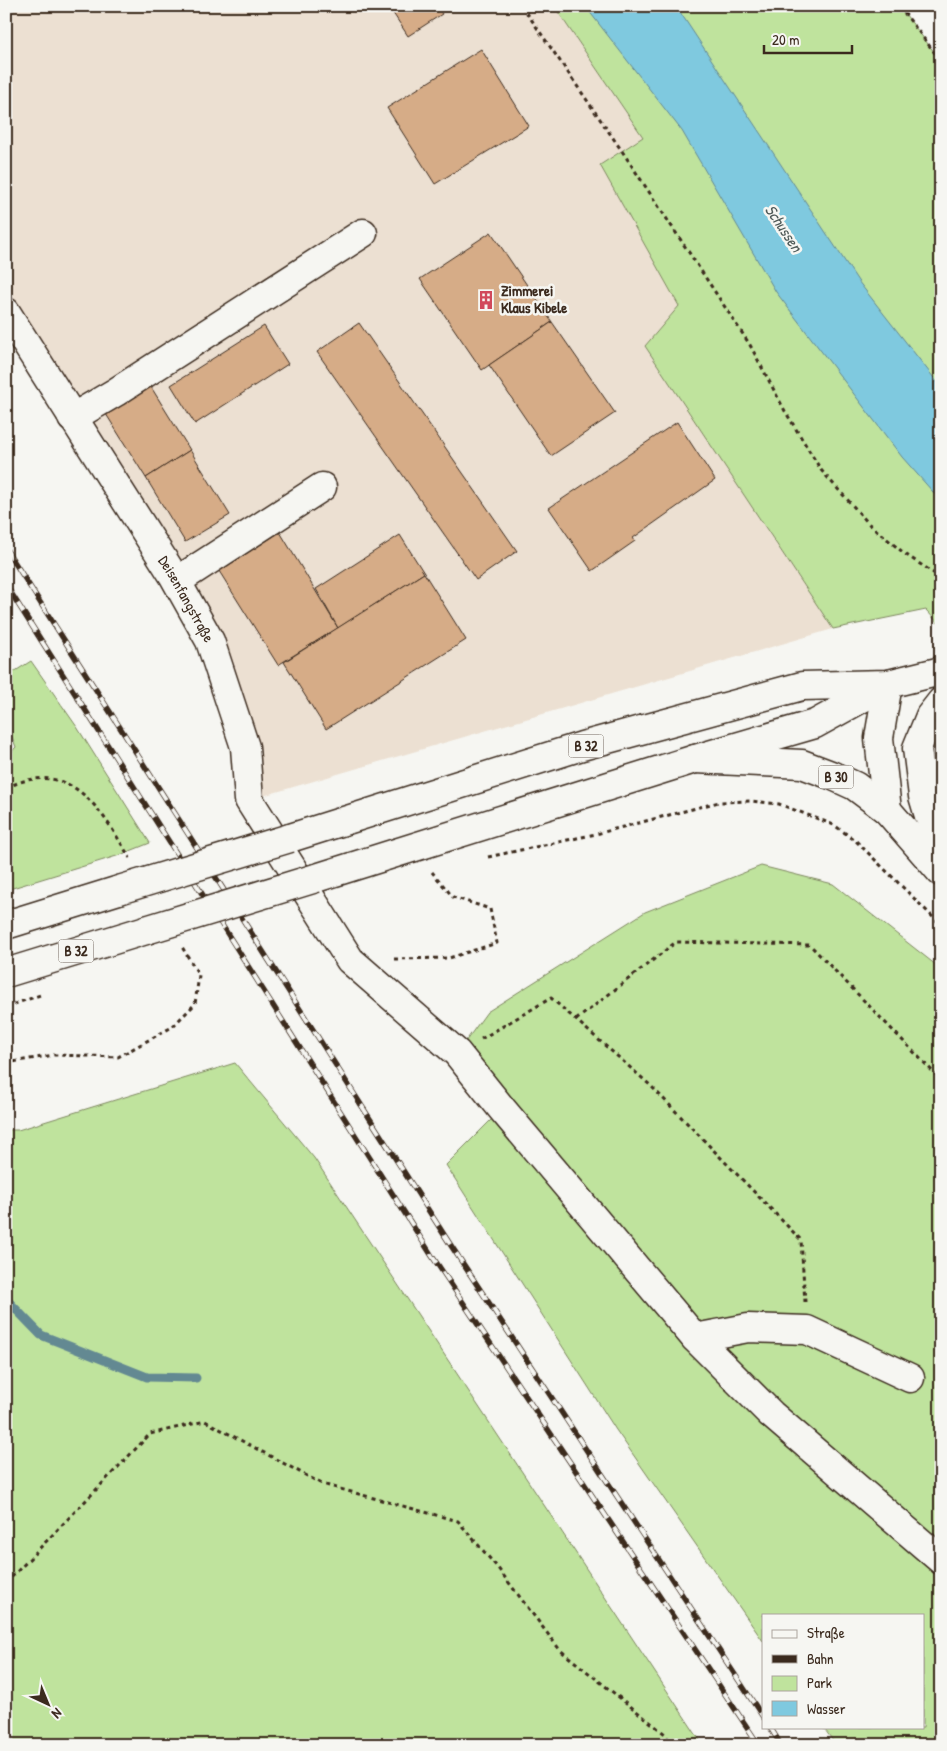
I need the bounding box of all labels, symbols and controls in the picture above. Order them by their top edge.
scale bar [764,22,852,54]
text: 20 m [772,29,799,50]
water label: Schussen [760,200,809,257]
place label: Zimmerei Klaus Kibele [501,280,567,318]
building icon: Zimmerei Klaus Kibele [475,289,497,311]
street label: Deisenfangstraße [153,552,220,646]
road number: B 32 [568,734,604,758]
road number: B 30 [818,766,854,789]
road number: B 32 [58,939,94,962]
legend [762,1614,924,1728]
text: Straße [807,1622,845,1643]
text: Bahn [807,1648,834,1669]
text: Park [807,1672,832,1693]
north arrow [22,1678,72,1728]
text: Wasser [807,1698,846,1719]
text: N [48,1704,67,1724]

